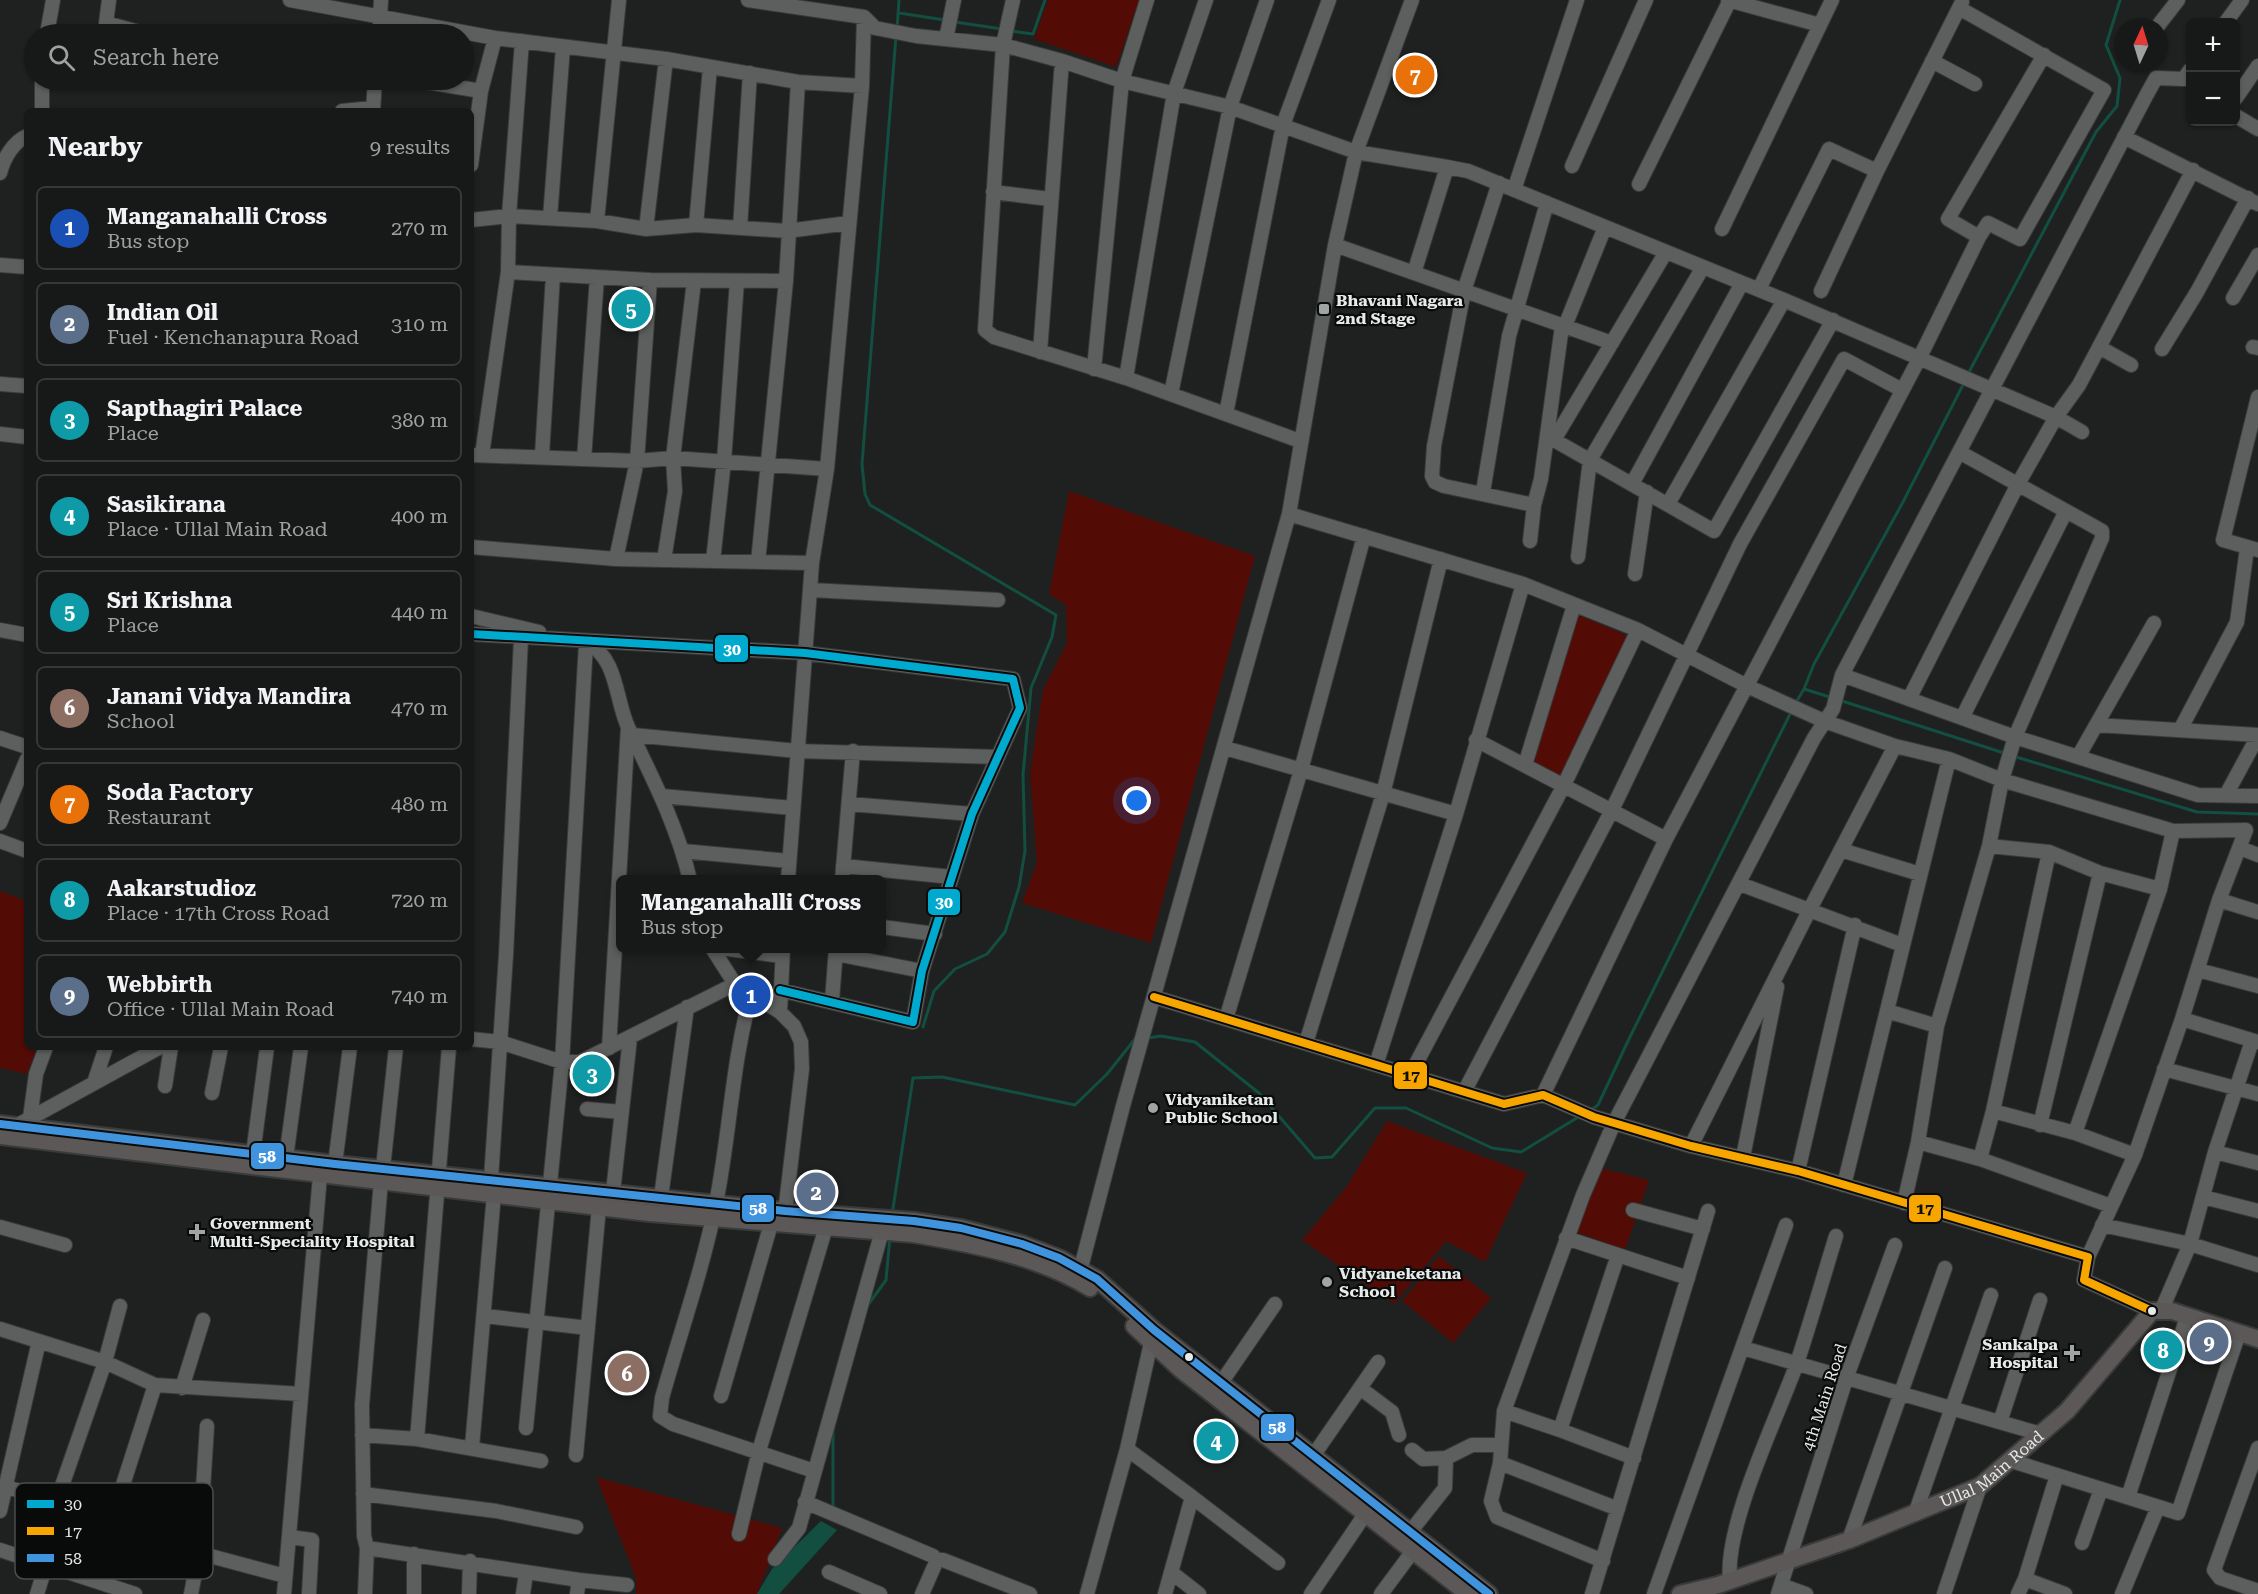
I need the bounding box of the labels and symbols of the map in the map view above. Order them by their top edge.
north arrow [2114,18,2168,72]
pin: 7 [1396,52,1434,98]
pin: 5 [612,286,650,332]
place label: Bhavani Nagara 2nd Stage [1336,291,1464,328]
marker: Bhavani Nagara 2nd Stage [1317,302,1331,316]
line badge: 30 [714,634,749,663]
text: 30 [723,640,741,659]
your location [1122,786,1151,815]
line badge: 30 [927,888,961,916]
text: 30 [935,893,953,912]
pin: 1 [732,972,771,1018]
pin: 3 [572,1052,612,1096]
line badge: 17 [1393,1061,1428,1090]
text: 17 [1402,1066,1420,1085]
place label: Vidyaniketan Public School [1165,1090,1278,1127]
marker: Vidyaniketan Public School [1146,1101,1160,1115]
line badge: 58 [250,1142,285,1170]
text: 58 [258,1147,276,1166]
pin: 2 [796,1170,836,1214]
line badge: 58 [741,1194,775,1223]
line badge: 17 [1908,1194,1942,1223]
text: 58 [749,1199,767,1218]
text: 17 [1916,1199,1934,1218]
place label: Government Multi-Speciality Hospital [210,1214,415,1251]
marker: Government Multi-Speciality Hospital [188,1223,206,1241]
place label: Vidyaneketana School [1339,1264,1462,1301]
marker: Vidyaneketana School [1320,1275,1334,1289]
unlabelled marker [2146,1305,2158,1317]
pin: 9 [2190,1320,2228,1364]
pin: 8 [2144,1328,2182,1372]
place label: Sankalpa Hospital [1982,1335,2059,1372]
street label: 4th Main Road [1798,1341,1851,1453]
marker: Sankalpa Hospital [2063,1344,2081,1362]
pin: 6 [608,1350,646,1396]
unlabelled marker [1183,1351,1195,1363]
line badge: 58 [1260,1413,1295,1442]
pin: 4 [1196,1418,1236,1464]
text: 58 [1268,1418,1286,1437]
street label: Ullal Main Road [1937,1427,2047,1512]
legend [15,1483,213,1579]
text: 30 [64,1495,82,1514]
text: 17 [64,1522,82,1541]
text: 58 [64,1549,82,1568]

